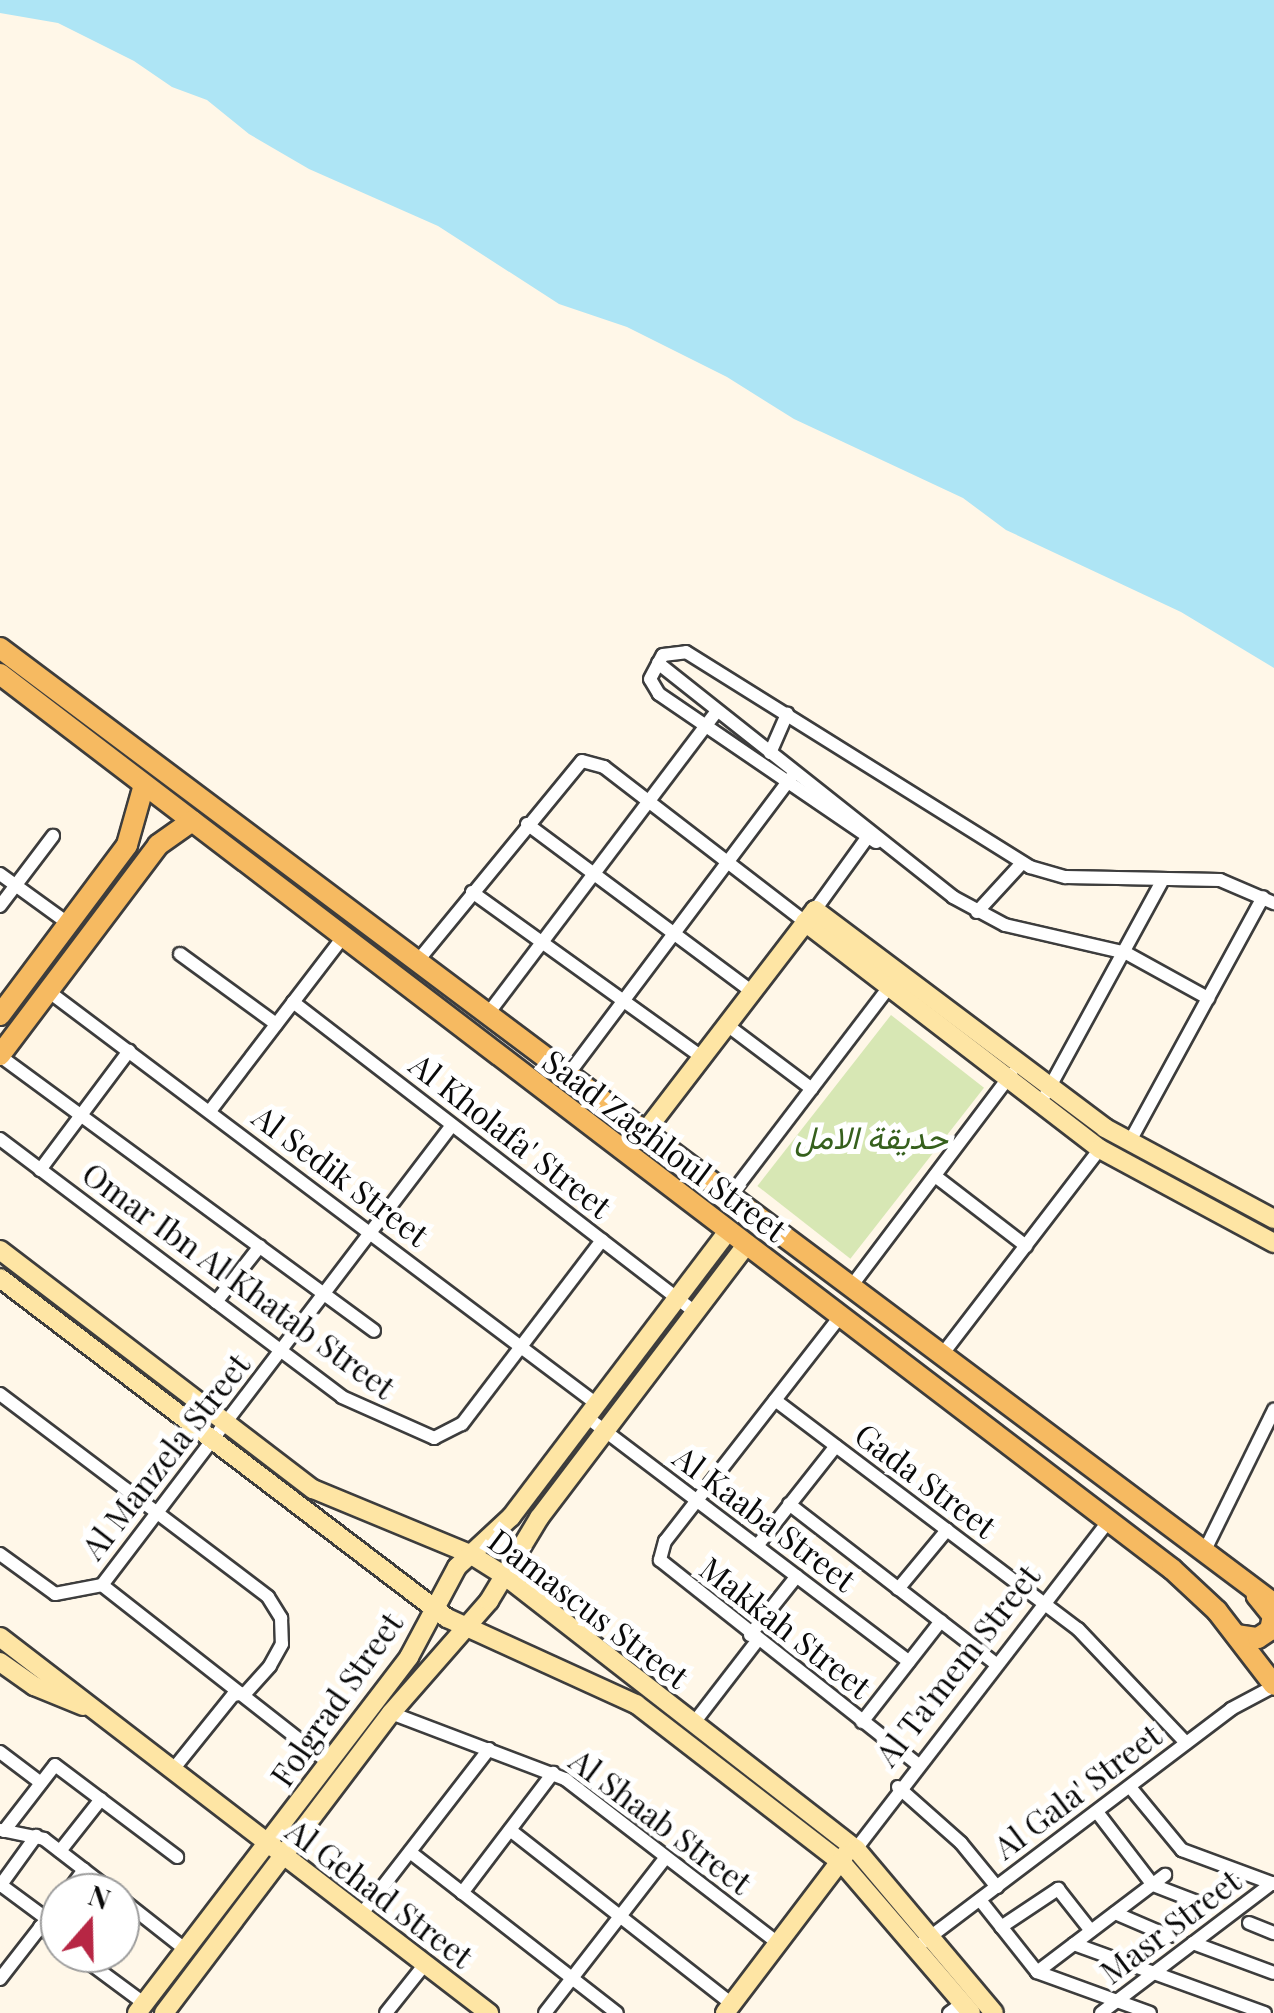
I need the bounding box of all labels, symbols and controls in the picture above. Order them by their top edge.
street label: Saad Zaghloul Street [536,1041,794,1249]
street label: Al Kholafa' Street [403,1044,619,1226]
street label: Al Sedik Street [246,1096,436,1254]
park label: حديقة الامل [794,1117,948,1155]
street label: Omar Ibn Al Khatab Street [75,1153,403,1407]
street label: Al Manzela Street [73,1346,257,1566]
street label: Gada Street [848,1415,1004,1545]
street label: Al Kaaba Street [666,1437,864,1599]
street label: Damascus Street [482,1520,696,1696]
street label: Makkah Street [693,1548,879,1706]
street label: Al Ta'mem Street [866,1557,1048,1773]
street label: Folgrad Street [262,1605,410,1793]
street label: Al Gala' Street [986,1716,1168,1866]
street label: Al Shaab Street [563,1740,759,1902]
street label: Al Gehad Street [279,1811,481,1975]
street label: Masr Street [1092,1861,1248,1991]
north arrow [40,1873,140,1973]
text: N [84,1875,116,1917]

